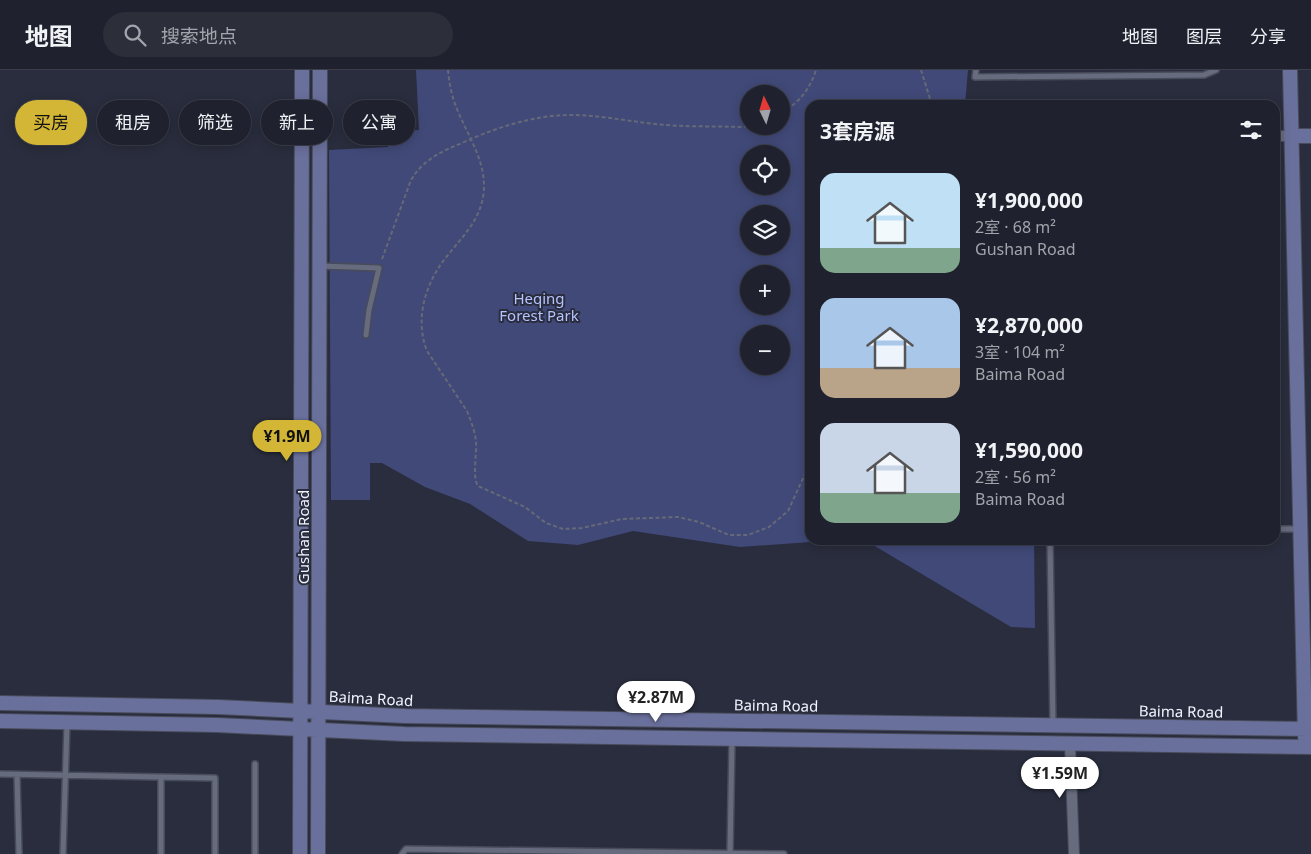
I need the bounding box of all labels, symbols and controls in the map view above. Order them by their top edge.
search box [103,12,453,57]
text: 地图 [25,19,73,52]
icon: search [121,21,149,49]
text: 搜索地点 [161,23,237,49]
text: 地图 [1122,24,1158,48]
text: 图层 [1186,24,1222,48]
text: 分享 [1250,24,1286,48]
north arrow [740,85,790,135]
map controls [740,85,790,375]
chip: 买房 [15,100,87,145]
chip: 租房 [97,100,169,145]
chip: 筛选 [179,100,251,145]
chip: 新上 [261,100,333,145]
chip: 公寓 [343,100,415,145]
icon: filters [1237,116,1265,144]
text: 3套房源 [820,117,895,145]
button: locate [740,145,790,195]
text: ¥1,900,000 [975,186,1083,214]
icon: home [860,193,920,253]
button: layers [740,205,790,255]
text: 2室 · 68 m² [975,216,1056,238]
text: Gushan Road [975,238,1076,260]
button: + [740,265,790,315]
park label: Heqing Forest Park [499,288,579,325]
text: ¥2,870,000 [975,311,1083,339]
icon: home [860,318,920,378]
button: − [740,325,790,375]
text: 3室 · 104 m² [975,341,1065,363]
text: Baima Road [975,363,1065,385]
pin: ¥1.9M [252,420,322,462]
text: ¥1.9M [263,425,311,447]
text: ¥1,590,000 [975,436,1083,464]
icon: home [860,443,920,503]
text: 2室 · 56 m² [975,466,1056,488]
text: Baima Road [975,488,1065,510]
street label: Gushan Road [293,490,313,584]
pin: ¥2.87M [615,680,697,723]
street label: Baima Road [328,686,414,710]
text: ¥2.87M [628,686,684,708]
street label: Baima Road [734,694,818,716]
street label: Baima Road [1139,700,1223,722]
pin: ¥1.59M [1019,756,1101,799]
text: ¥1.59M [1032,762,1088,784]

